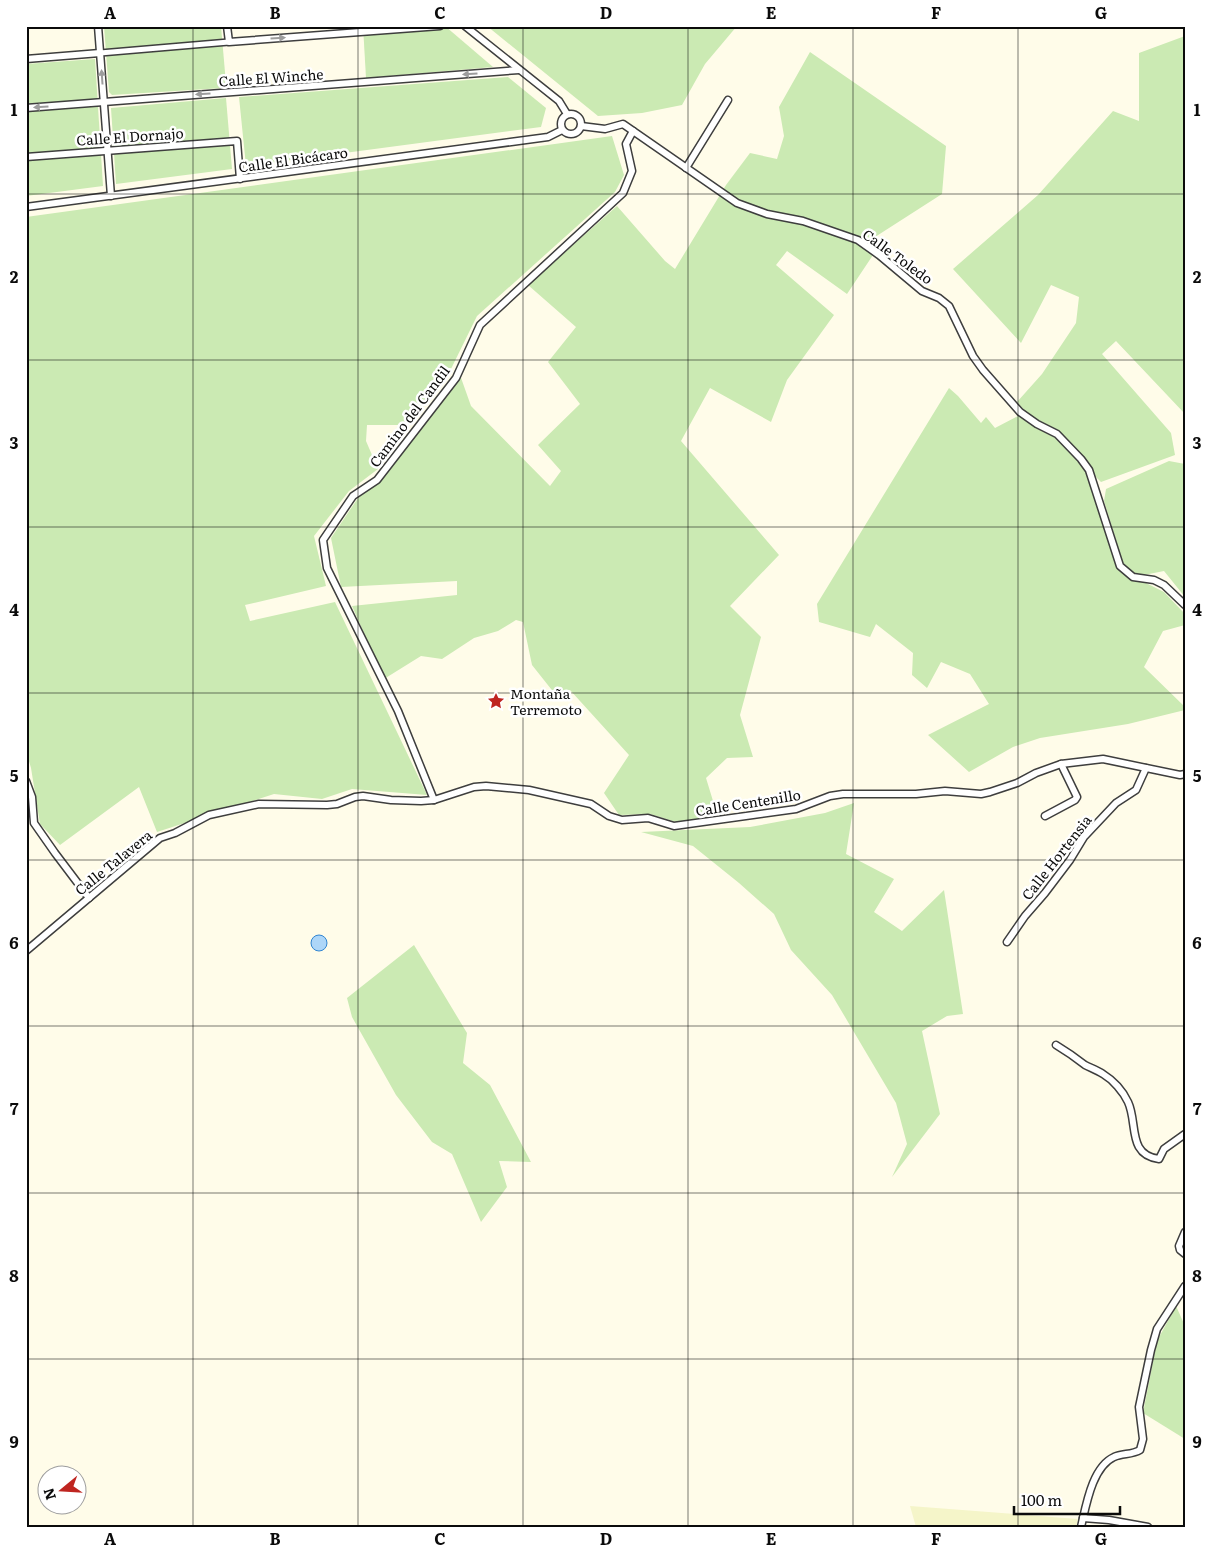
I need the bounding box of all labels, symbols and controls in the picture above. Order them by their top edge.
text: A [104,0,116,24]
text: B [269,0,281,24]
text: C [434,0,446,24]
text: D [600,0,612,24]
text: E [766,0,777,24]
text: F [931,0,941,24]
text: G [1095,0,1107,24]
one-way arrow [270,34,286,42]
street label: Calle El Winche [218,63,324,91]
one-way arrow [97,69,105,85]
one-way arrow [462,70,478,78]
one-way arrow [195,91,211,99]
text: 1 [11,97,18,121]
text: 1 [1194,97,1201,121]
one-way arrow [33,103,49,111]
street label: Calle El Dornajo [76,122,184,150]
street label: Calle El Bicácaro [237,141,349,177]
street label: Calle Toledo [859,224,937,288]
text: 2 [10,264,19,288]
text: 2 [1193,264,1202,288]
street label: Camino del Candil [364,361,454,471]
text: 3 [10,430,19,454]
text: 3 [1193,430,1202,454]
text: 4 [9,597,19,621]
text: 4 [1192,597,1202,621]
place label: Montaña Terremoto [510,683,582,719]
place icon: Montaña Terremoto [486,691,506,711]
text: 5 [10,763,19,787]
text: 5 [1193,763,1202,787]
street label: Calle Centenillo [694,784,802,820]
street label: Calle Hortensia [1016,810,1096,904]
street label: Calle Talavera [70,824,156,899]
text: 6 [9,930,19,954]
text: 6 [1192,930,1202,954]
text: 7 [10,1096,19,1120]
text: 7 [1193,1096,1202,1120]
text: 8 [9,1263,19,1287]
text: 8 [1192,1263,1202,1287]
text: 9 [9,1429,19,1453]
text: 9 [1192,1429,1202,1453]
north arrow [38,1466,88,1516]
scale bar [1014,1483,1120,1515]
text: N [37,1485,60,1503]
text: 100 m [1021,1488,1062,1511]
text: A [104,1526,116,1550]
text: B [269,1526,281,1550]
text: C [434,1526,446,1550]
text: D [600,1526,612,1550]
text: E [766,1526,777,1550]
text: F [931,1526,941,1550]
text: G [1095,1526,1107,1550]

